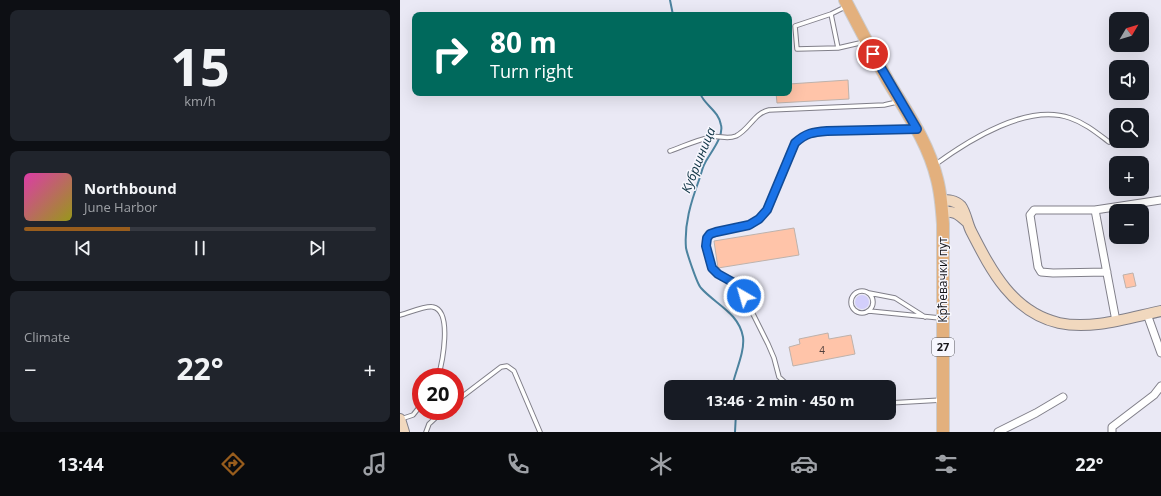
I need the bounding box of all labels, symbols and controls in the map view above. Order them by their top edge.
north arrow [1109,12,1149,52]
map controls [1109,12,1149,244]
text: 80 m [490,23,557,61]
icon: right [424,28,476,80]
text: 15 [170,30,230,101]
pin [856,37,890,71]
icon: arrive [862,43,884,65]
text: Turn right [490,59,573,83]
button: sound [1109,60,1149,100]
text: km/h [184,92,216,110]
button: search [1109,108,1149,148]
water label: Кубршница [677,124,720,196]
button: + [1109,156,1149,196]
text: Northbound [84,178,177,198]
text: June Harbor [84,198,157,216]
button: − [1109,204,1149,244]
icon: previous [72,237,94,259]
icon: pause [189,237,211,259]
icon: next [306,237,328,259]
street label: Крћевачки пут [934,237,951,323]
position arrow [723,275,765,317]
text: Climate [24,328,70,346]
road number: 27 [932,338,954,356]
house number: 4 [819,343,825,357]
text: 22° [176,348,224,389]
text: − [24,354,37,384]
text: + [363,354,376,384]
speed limit sign: 20 [412,368,464,420]
text: 13:46 · 2 min · 450 m [706,390,854,410]
icon: directions [219,450,247,478]
icon: music [361,450,389,478]
icon: phone [504,450,532,478]
icon: climate [647,450,675,478]
icon: car [790,450,818,478]
icon: filters [932,450,960,478]
text: 13:44 [57,452,104,476]
text: 22° [1075,452,1104,476]

